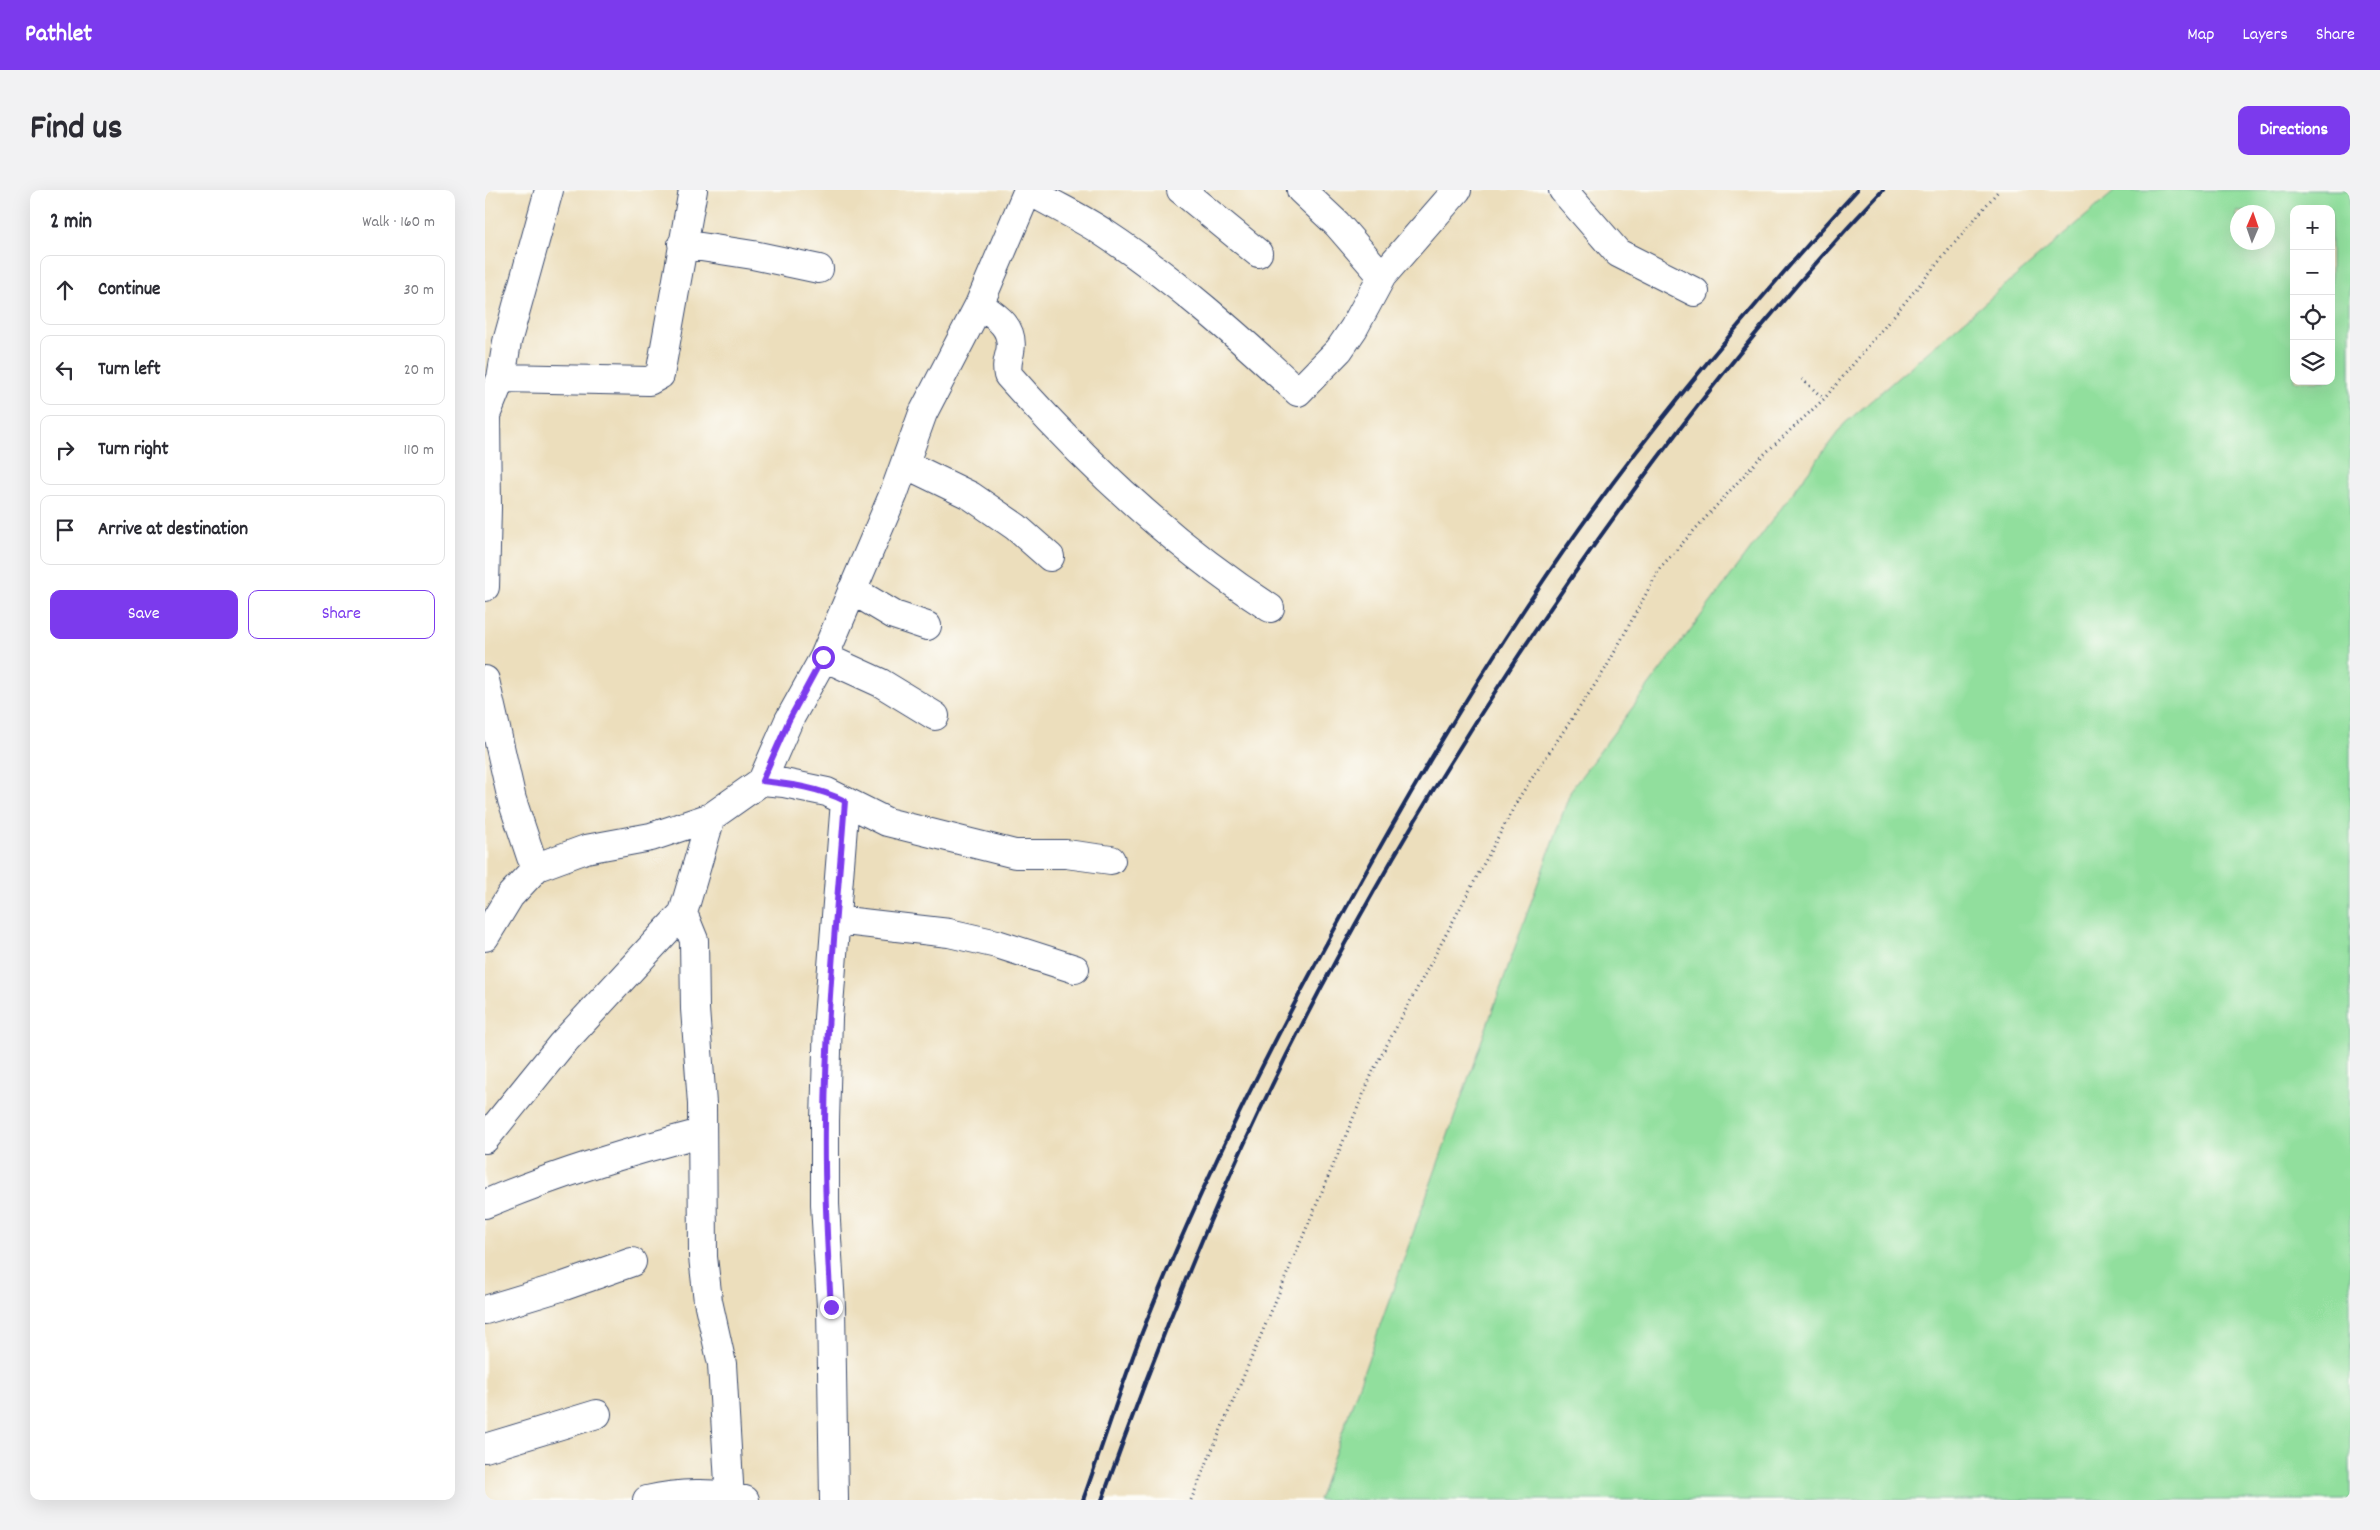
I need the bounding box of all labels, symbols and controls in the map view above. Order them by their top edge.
text: Pathlet [25,18,92,52]
text: Map [2187,23,2214,48]
text: Layers [2242,23,2288,48]
text: Share [2316,23,2355,48]
text: Find us [30,105,122,155]
button: Directions [2238,106,2350,155]
north arrow [2230,205,2275,250]
map controls [2290,205,2335,385]
button: + [2290,205,2335,250]
text: 2 min [50,208,92,238]
text: Walk · 160 m [362,211,435,234]
button: − [2290,250,2335,295]
icon: ahead [51,276,79,304]
text: Continue [98,277,160,304]
text: 30 m [404,279,434,302]
button: locate [2290,295,2335,340]
button: layers [2290,340,2335,385]
icon: left [51,356,79,384]
text: Turn left [98,357,161,384]
text: 20 m [404,359,434,382]
icon: right [51,436,79,464]
text: Turn right [98,437,169,464]
text: 110 m [404,439,434,462]
icon: arrive [51,516,79,544]
text: Arrive at destination [98,517,248,544]
button: Save [50,590,238,639]
button: Share [248,590,435,639]
route start [812,646,835,669]
route end [820,1296,843,1319]

